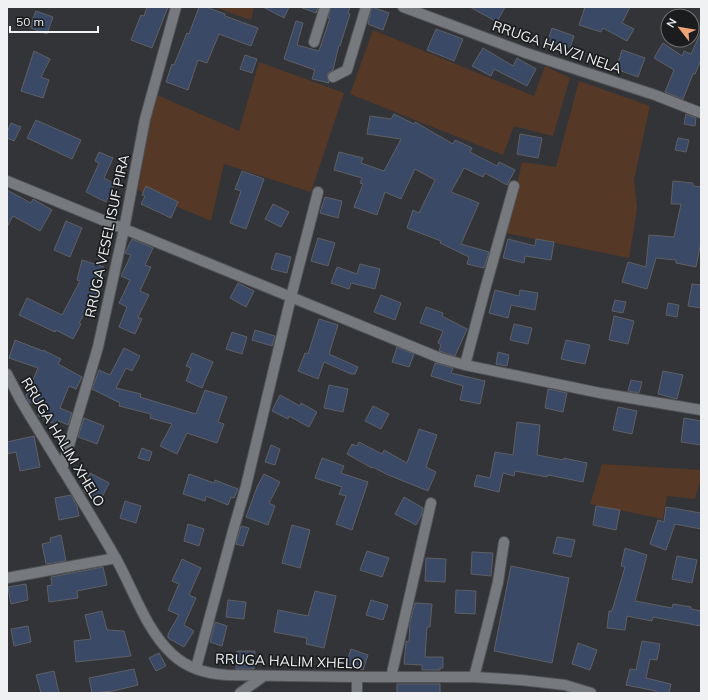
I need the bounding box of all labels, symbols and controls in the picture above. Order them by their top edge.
scale bar [10,8,98,34]
north arrow [660,8,700,48]
text: 50 m [16,14,44,29]
street label: RRUGA HAVZI NELA [490,16,625,78]
text: N [663,16,680,30]
street label: RRUGA VESEL ISUF PIRA [81,152,133,319]
street label: RRUGA HALIM XHELO [17,374,109,510]
street label: RRUGA HALIM XHELO [215,649,363,673]

